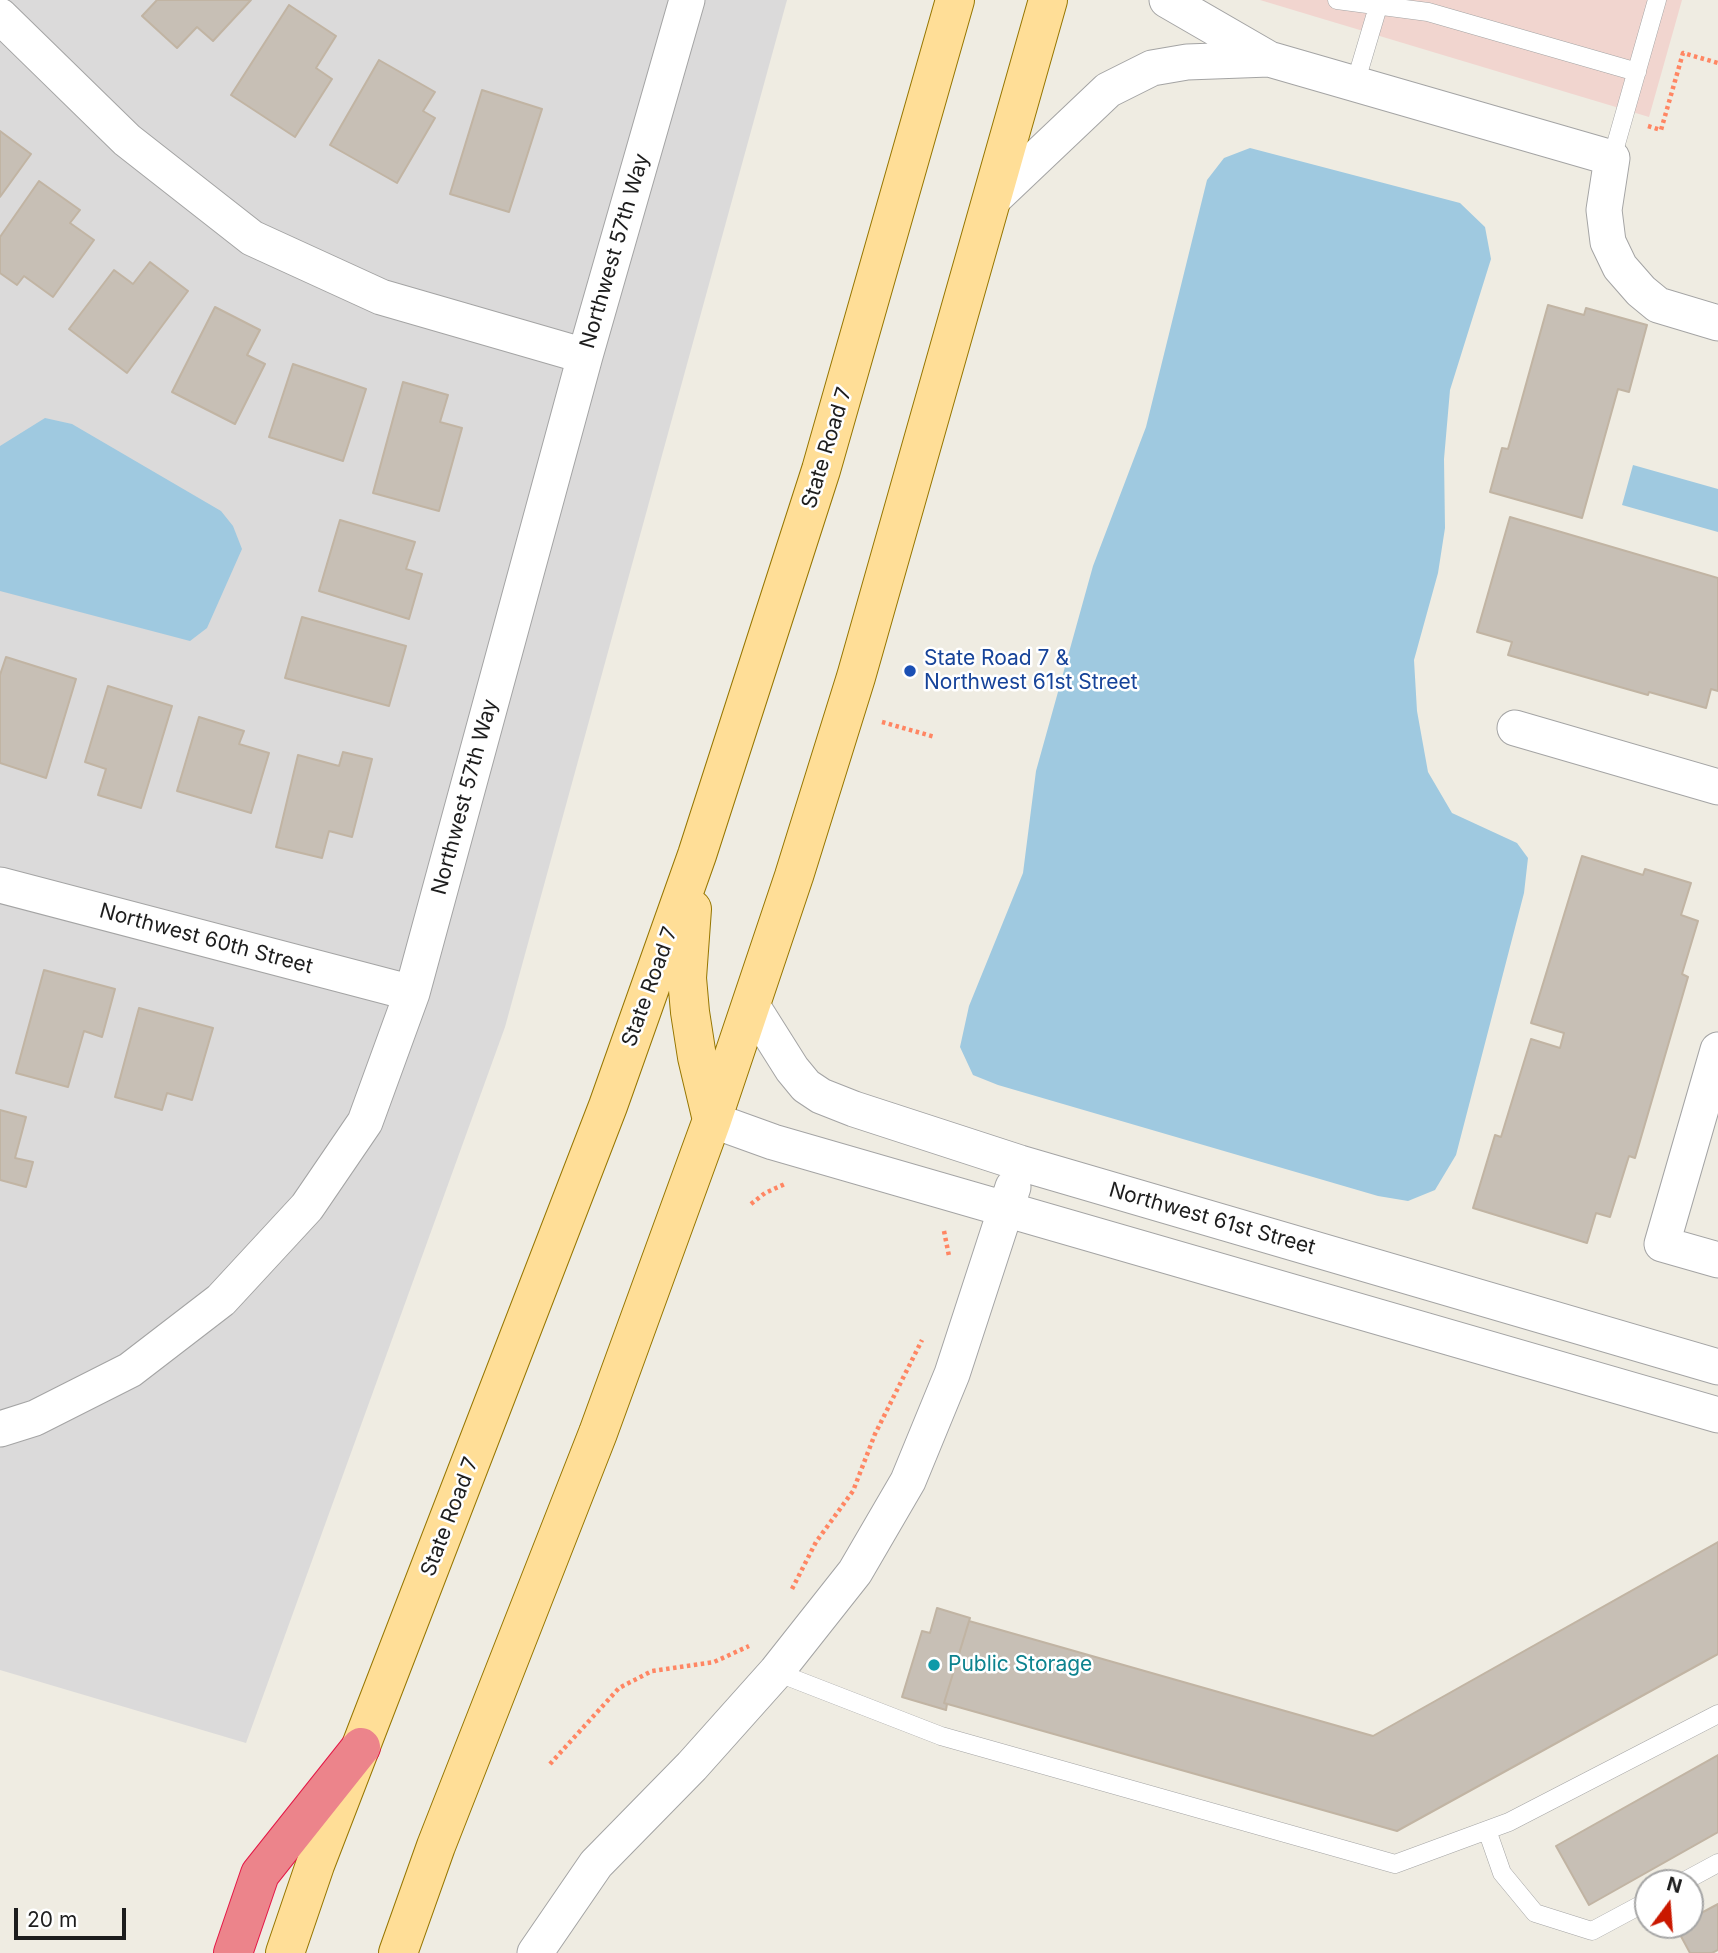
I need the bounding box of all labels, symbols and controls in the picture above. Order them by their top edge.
street label: Northwest 57th Way [575,151,655,351]
street label: State Road 7 [797,384,857,512]
place label: State Road 7 & Northwest 61st Street [924,646,1138,696]
marker: State Road 7 & Northwest 61st Street [902,663,918,679]
street label: Northwest 57th Way [427,696,503,898]
street label: Northwest 60th Street [97,898,315,980]
street label: State Road 7 [617,924,683,1050]
street label: Northwest 61st Street [1106,1177,1318,1261]
street label: State Road 7 [416,1454,484,1580]
place label: Public Storage [948,1652,1092,1678]
marker: Public Storage [926,1657,942,1673]
north arrow [1634,1869,1704,1939]
text: N [1664,1872,1684,1898]
scale bar [18,1894,130,1938]
text: 20 m [27,1907,77,1932]

